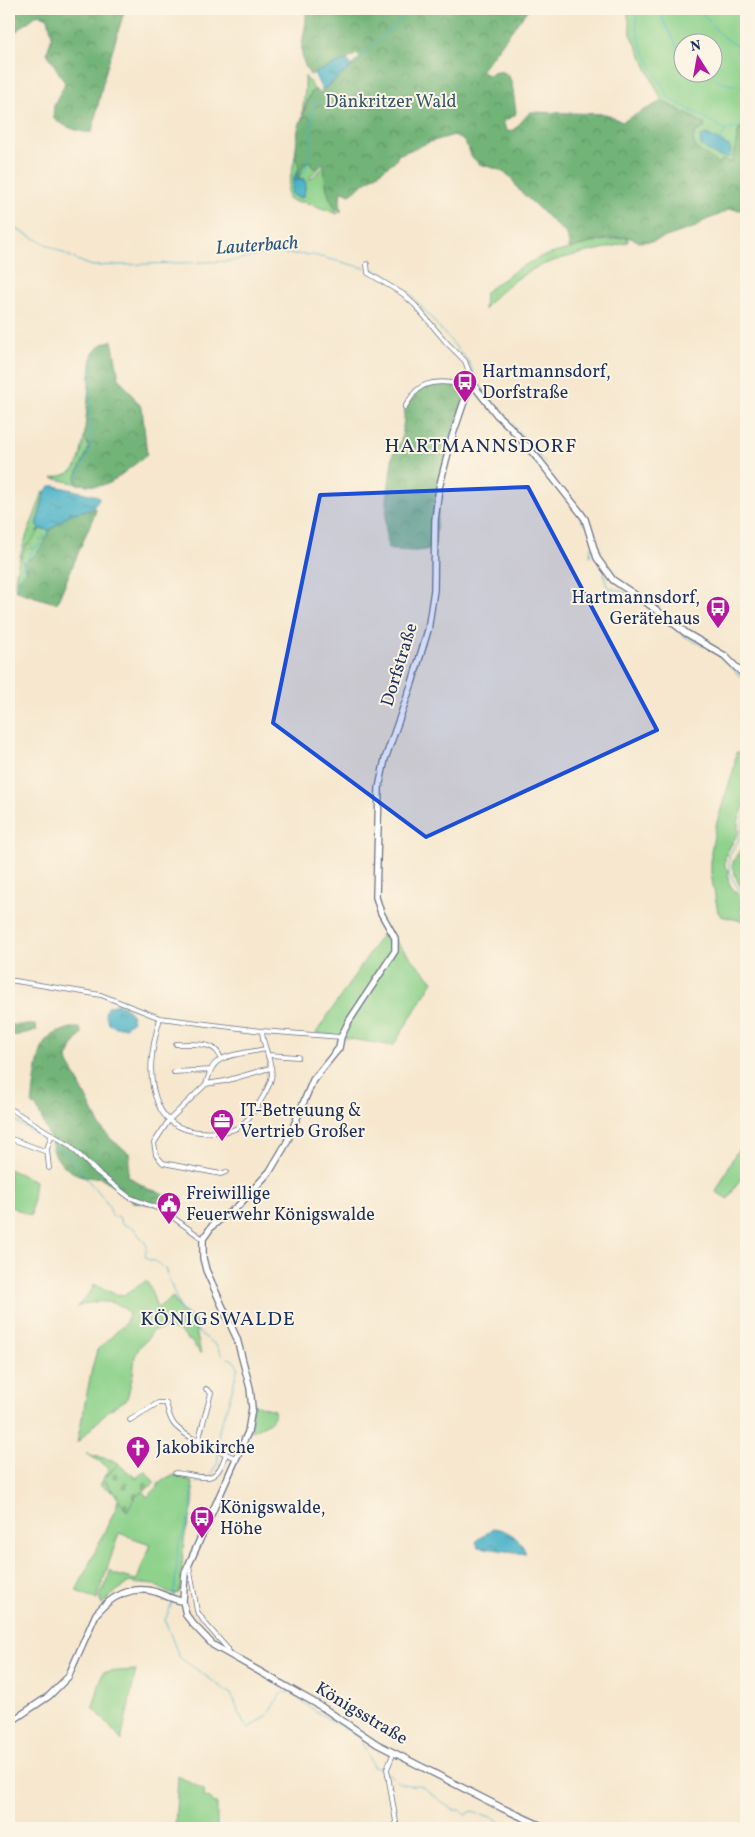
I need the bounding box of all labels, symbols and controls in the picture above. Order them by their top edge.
north arrow [672,32,722,82]
text: N [689,36,703,57]
park label: Dänkritzer Wald [325,90,457,115]
water label: Lauterbach [215,230,299,262]
place label: Hartmannsdorf, Dorfstraße [482,360,611,406]
bus stop icon: Hartmannsdorf, Dorfstraße [452,369,478,403]
district label: HARTMANNSDORF [385,433,577,461]
place label: Hartmannsdorf, Gerätehaus [571,586,700,632]
bus stop icon: Hartmannsdorf, Gerätehaus [705,595,731,629]
street label: Dorfstraße [375,620,425,710]
place label: IT-Betreuung & Vertrieb Großer [240,1099,366,1145]
office icon: IT-Betreuung & Vertrieb Großer [209,1108,235,1142]
place label: Freiwillige Feuerwehr Königswalde [186,1182,375,1228]
public building icon: Freiwillige Feuerwehr Königswalde [156,1191,182,1225]
district label: KÖNIGSWALDE [140,1306,296,1334]
church icon: Jakobikirche [125,1435,151,1469]
place label: Jakobikirche [156,1436,255,1461]
place label: Königswalde, Höhe [220,1496,325,1542]
bus stop icon: Königswalde, Höhe [189,1505,215,1539]
street label: Königsstraße [310,1677,412,1751]

